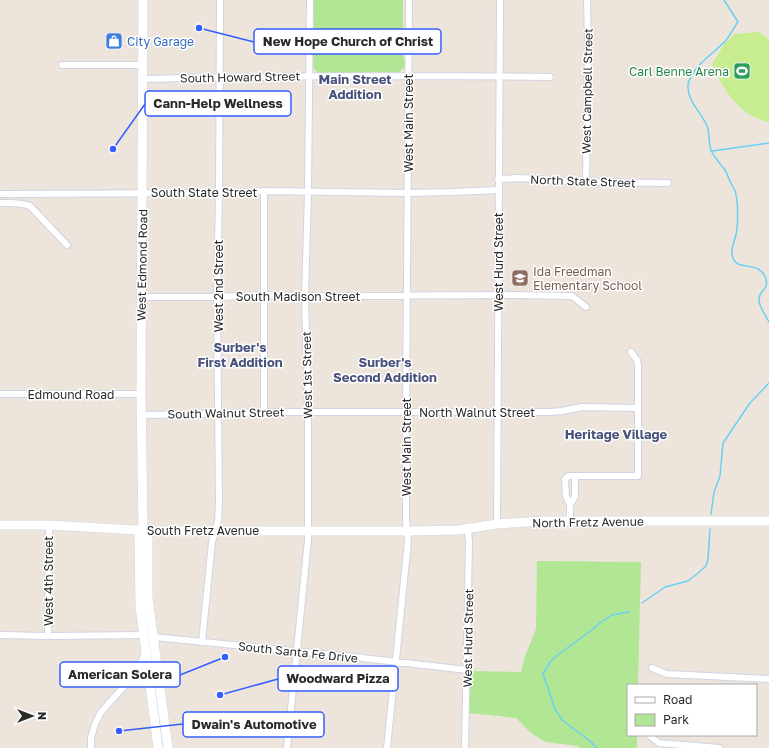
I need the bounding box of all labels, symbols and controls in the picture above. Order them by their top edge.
street label: West Campbell Street [578,28,596,154]
callout: New Hope Church of Christ [254,29,441,54]
shop icon: City Garage [104,31,124,51]
text: New Hope Church of Christ [263,33,433,49]
place label: City Garage [127,34,194,49]
sports icon: Carl Benne Arena [732,61,752,81]
place label: Carl Benne Arena [629,64,729,79]
street label: South Howard Street [180,68,300,86]
district label: Main Street Addition [319,71,391,102]
street label: West Main Street [401,74,416,172]
callout: Cann-Help Wellness [145,91,291,116]
text: Cann-Help Wellness [153,95,283,111]
street label: North State Street [530,172,636,190]
street label: South State Street [151,185,257,200]
street label: West Edmond Road [134,209,150,321]
street label: West Hurd Street [491,212,506,312]
street label: West 2nd Street [211,240,226,332]
place label: Ida Freedman Elementary School [533,264,642,293]
school or university icon: Ida Freedman Elementary School [510,268,530,288]
street label: South Madison Street [236,289,360,304]
street label: West 1st Street [299,331,315,419]
district label: Surber's First Addition [197,339,283,370]
district label: Surber's Second Addition [333,354,437,385]
street label: Edmound Road [28,387,114,402]
street label: West Main Street [399,398,414,496]
street label: South Walnut Street [167,404,285,422]
street label: North Walnut Street [419,405,535,420]
district label: Heritage Village [565,426,668,442]
street label: North Fretz Avenue [532,514,644,530]
street label: South Fretz Avenue [147,523,259,538]
street label: West 4th Street [41,536,56,626]
street label: West Hurd Street [460,588,476,688]
street label: South Santa Fe Drive [237,638,359,666]
callout: American Solera [60,662,180,687]
text: American Solera [68,666,172,682]
callout: Woodward Pizza [278,666,398,691]
text: Woodward Pizza [286,670,390,686]
legend [627,684,757,736]
text: Road [663,692,692,707]
north arrow [12,696,52,736]
text: N [36,712,49,720]
callout: Dwain's Automotive [183,712,324,737]
text: Park [663,712,689,727]
text: Dwain's Automotive [191,716,317,732]

